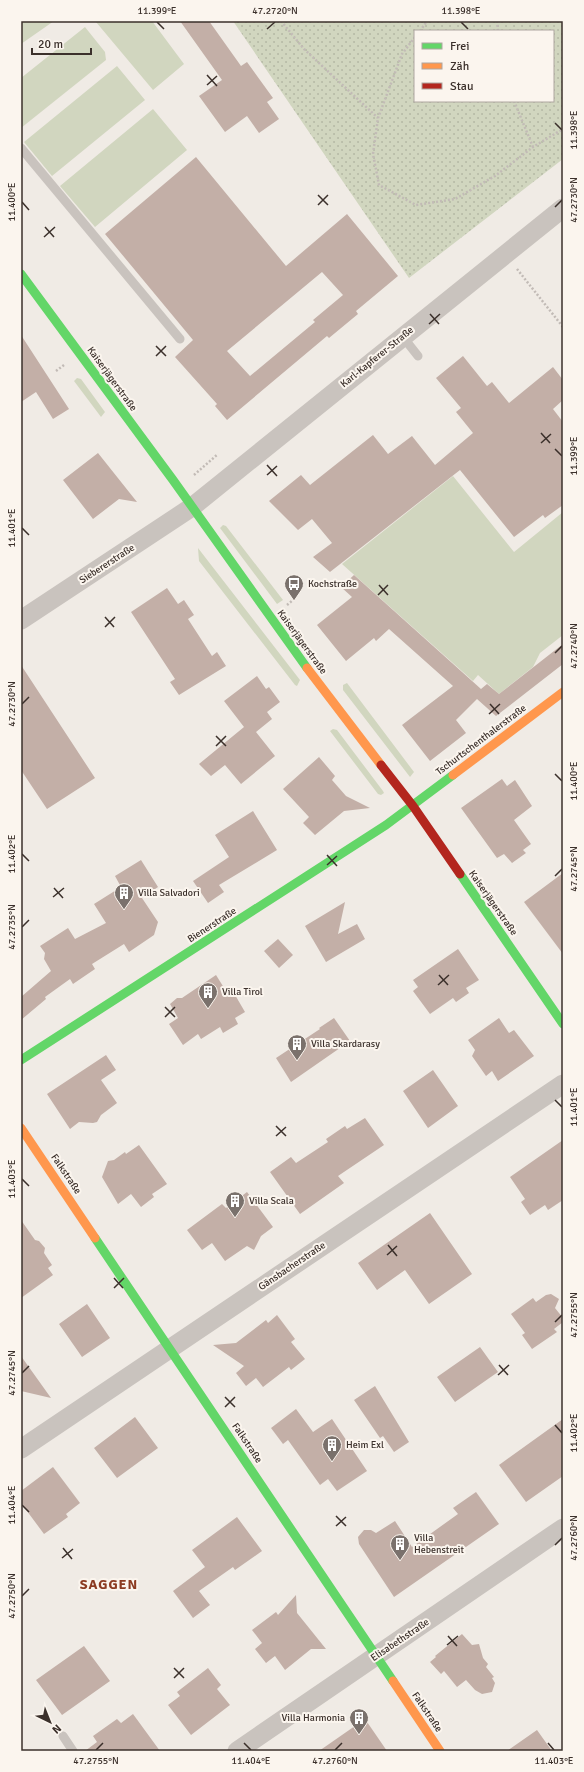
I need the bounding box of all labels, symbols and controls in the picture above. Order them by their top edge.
text: 11.399°E [138,5,177,17]
text: 47.2720°N [252,5,298,17]
text: 11.398°E [442,5,481,17]
scale bar [32,30,91,56]
legend [414,30,554,102]
text: 20 m [38,37,63,52]
text: Frei [450,39,469,54]
text: Zäh [450,59,469,74]
text: Stau [450,79,474,94]
text: 11.398°E [568,110,580,150]
text: 47.2730°N [568,177,580,223]
text: 11.400°E [6,182,18,222]
street label: Karl-Kapferer-Straße [338,324,416,390]
street label: Kaiserjägerstraße [85,344,139,414]
text: 11.399°E [568,436,580,476]
text: 11.401°E [6,508,18,548]
street label: Siebererstraße [77,542,137,586]
bus stop icon: Kochstraße [283,573,305,601]
place label: Kochstraße [308,578,357,590]
street label: Kaiserjägerstraße [275,607,329,677]
text: 47.2740°N [568,623,580,669]
text: 47.2730°N [6,681,18,727]
street label: Tschurtschenthalerstraße [434,702,528,778]
text: 11.400°E [568,761,580,801]
text: 11.402°E [6,834,18,874]
text: 47.2745°N [568,846,580,892]
street label: Kaiserjägerstraße [466,868,520,938]
building icon: Villa Salvadori [113,882,135,910]
place label: Villa Salvadori [138,887,200,899]
text: 47.2735°N [6,904,18,950]
street label: Bienerstraße [185,905,239,945]
building icon: Villa Tirol [197,981,219,1009]
place label: Villa Tirol [222,986,263,998]
building icon: Villa Skardarasy [286,1033,308,1061]
place label: Villa Skardarasy [311,1038,380,1050]
text: 11.401°E [568,1087,580,1127]
street label: Falkstraße [48,1152,84,1196]
text: 11.403°E [6,1159,18,1199]
building icon: Villa Scala [224,1190,246,1218]
place label: Villa Scala [249,1195,294,1207]
street label: Gänsbacherstraße [256,1239,328,1293]
text: 47.2755°N [568,1292,580,1338]
text: 47.2745°N [6,1350,18,1396]
text: 11.402°E [568,1413,580,1453]
street label: Falkstraße [229,1421,265,1465]
building icon: Heim Exl [321,1434,343,1462]
place label: Heim Exl [346,1439,384,1451]
text: 11.404°E [6,1485,18,1525]
text: 47.2760°N [568,1515,580,1561]
place label: Villa Hebenstreit [414,1532,465,1556]
building icon: Villa Hebenstreit [389,1533,411,1561]
text: 47.2750°N [6,1573,18,1619]
district label: SAGGEN [80,1576,138,1593]
street label: Elisabethstraße [369,1616,431,1664]
street label: Falkstraße [409,1690,445,1734]
north arrow [30,1702,70,1742]
building icon: Villa Harmonia [348,1707,370,1735]
place label: Villa Harmonia [282,1712,345,1724]
text: N [49,1722,64,1736]
text: 47.2755°N [73,1755,119,1767]
text: 11.404°E [232,1755,271,1767]
text: 47.2760°N [312,1755,358,1767]
text: 11.403°E [535,1755,574,1767]

